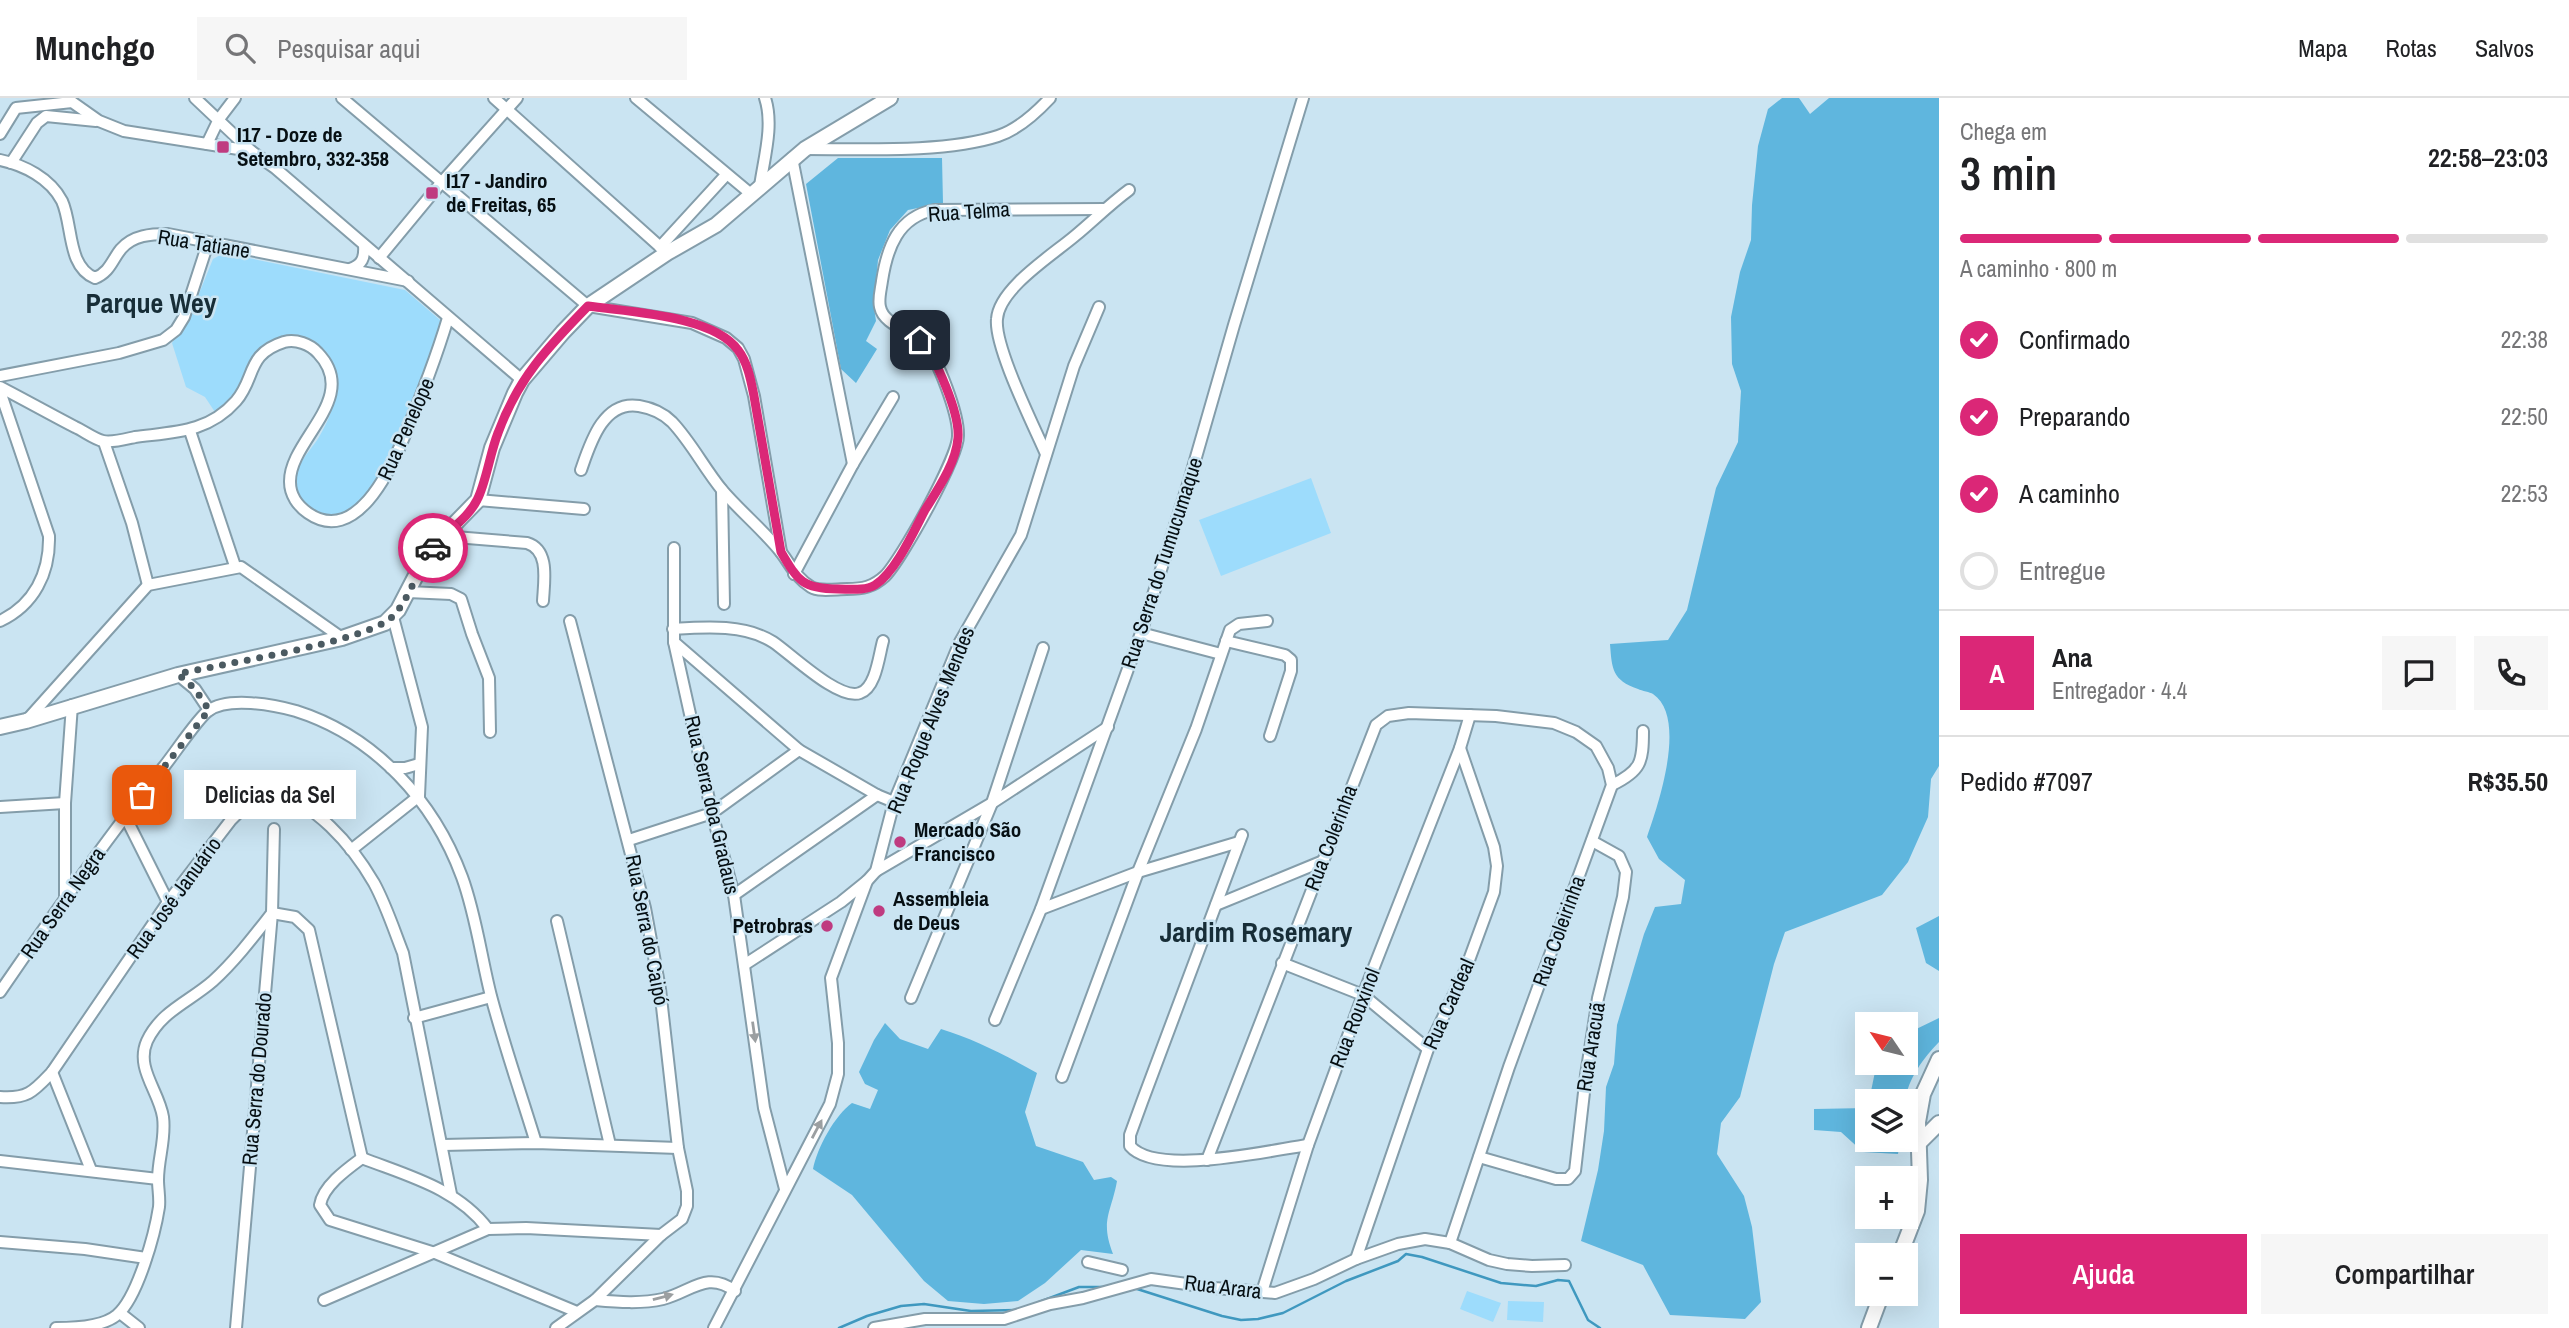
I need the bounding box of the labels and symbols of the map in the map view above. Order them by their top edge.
place label: I17 - Doze de Setembro, 332-358 [237,120,389,173]
marker: I17 - Doze de Setembro, 332-358 [215,139,231,155]
place label: I17 - Jandiro de Freitas, 65 [446,166,557,219]
marker: I17 - Jandiro de Freitas, 65 [424,185,440,201]
street label: Rua Telma [927,194,1011,229]
street label: Rua Tatiane [156,222,252,265]
district label: Parque Wey [85,284,217,322]
pin [890,310,950,370]
street label: Rua Penelope [370,373,441,485]
street label: Rua Serra do Tumucumaque [1114,454,1209,672]
courier [398,513,468,583]
street label: Rua Roque Alves Mendes [880,622,981,818]
street label: Rua Serra doa Gradaus [678,713,747,897]
pin [112,765,172,825]
callout: Delicias da Sel [184,770,356,820]
street label: Rua Colerinha [1297,780,1364,895]
place label: Mercado São Francisco [914,815,1021,868]
street label: Rua José Januário [119,831,228,965]
marker: Mercado São Francisco [892,834,908,850]
street label: Rua Serra Negra [13,841,112,964]
street label: Rua Serra do Caipó [619,852,676,1008]
street label: Rua Coleirinha [1525,871,1592,990]
place label: Assembleia de Deus [893,884,989,937]
marker: Assembleia de Deus [871,903,887,919]
place label: Petrobras [733,911,813,940]
district label: Jardim Rosemary [1160,913,1353,951]
marker: Petrobras [819,918,835,934]
street label: Rua Cardeal [1416,954,1481,1054]
street label: Rua Rouxinol [1322,964,1387,1072]
street label: Rua Serra do Dourado [235,991,278,1167]
street label: Rua Aracuã [1569,1000,1612,1094]
north arrow [1855,1012,1918,1074]
one-way arrow [749,1022,760,1044]
one-way arrow [811,1119,823,1139]
street label: Rua Arara [1183,1267,1264,1306]
one-way arrow [653,1292,674,1302]

